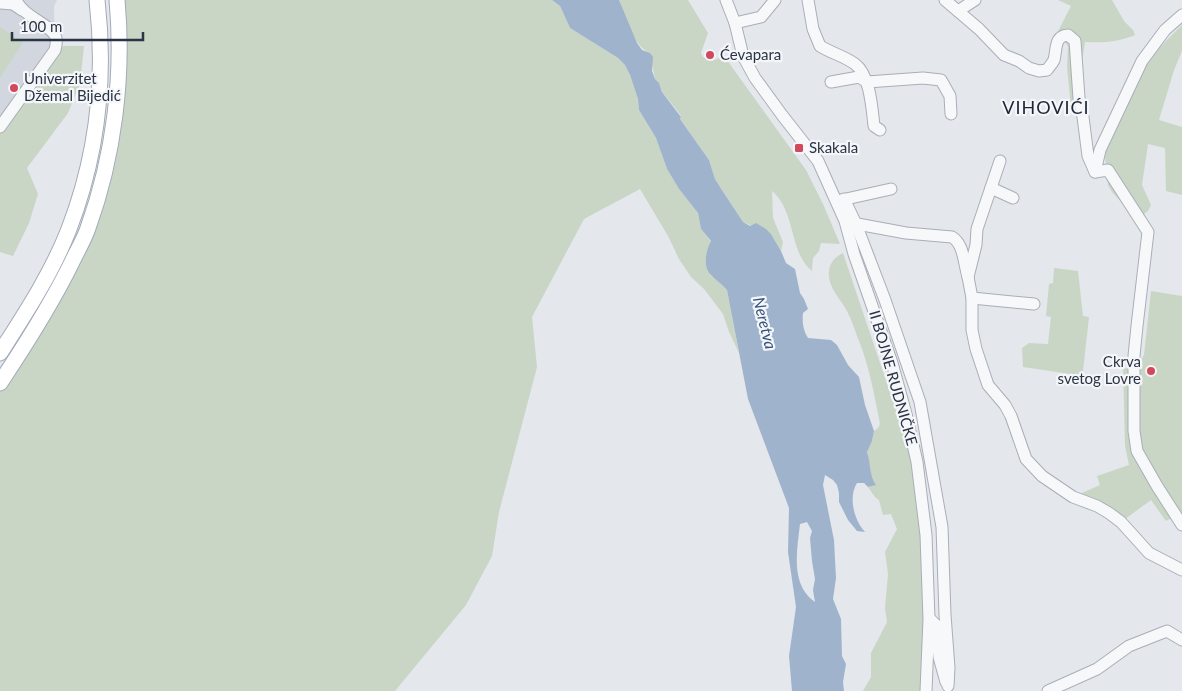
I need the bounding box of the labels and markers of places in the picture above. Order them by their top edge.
place label: Ćevapara [720,45,781,63]
marker: Ćevapara [704,49,716,61]
place label: Univerzitet Džemal Bijedić [24,69,121,104]
marker: Univerzitet Džemal Bijedić [8,82,20,94]
place label: Skakala [809,138,858,156]
marker: Skakala [793,142,805,154]
place label: Ckrva svetog Lovre [1058,352,1141,387]
marker: Ckrva svetog Lovre [1145,365,1157,377]

